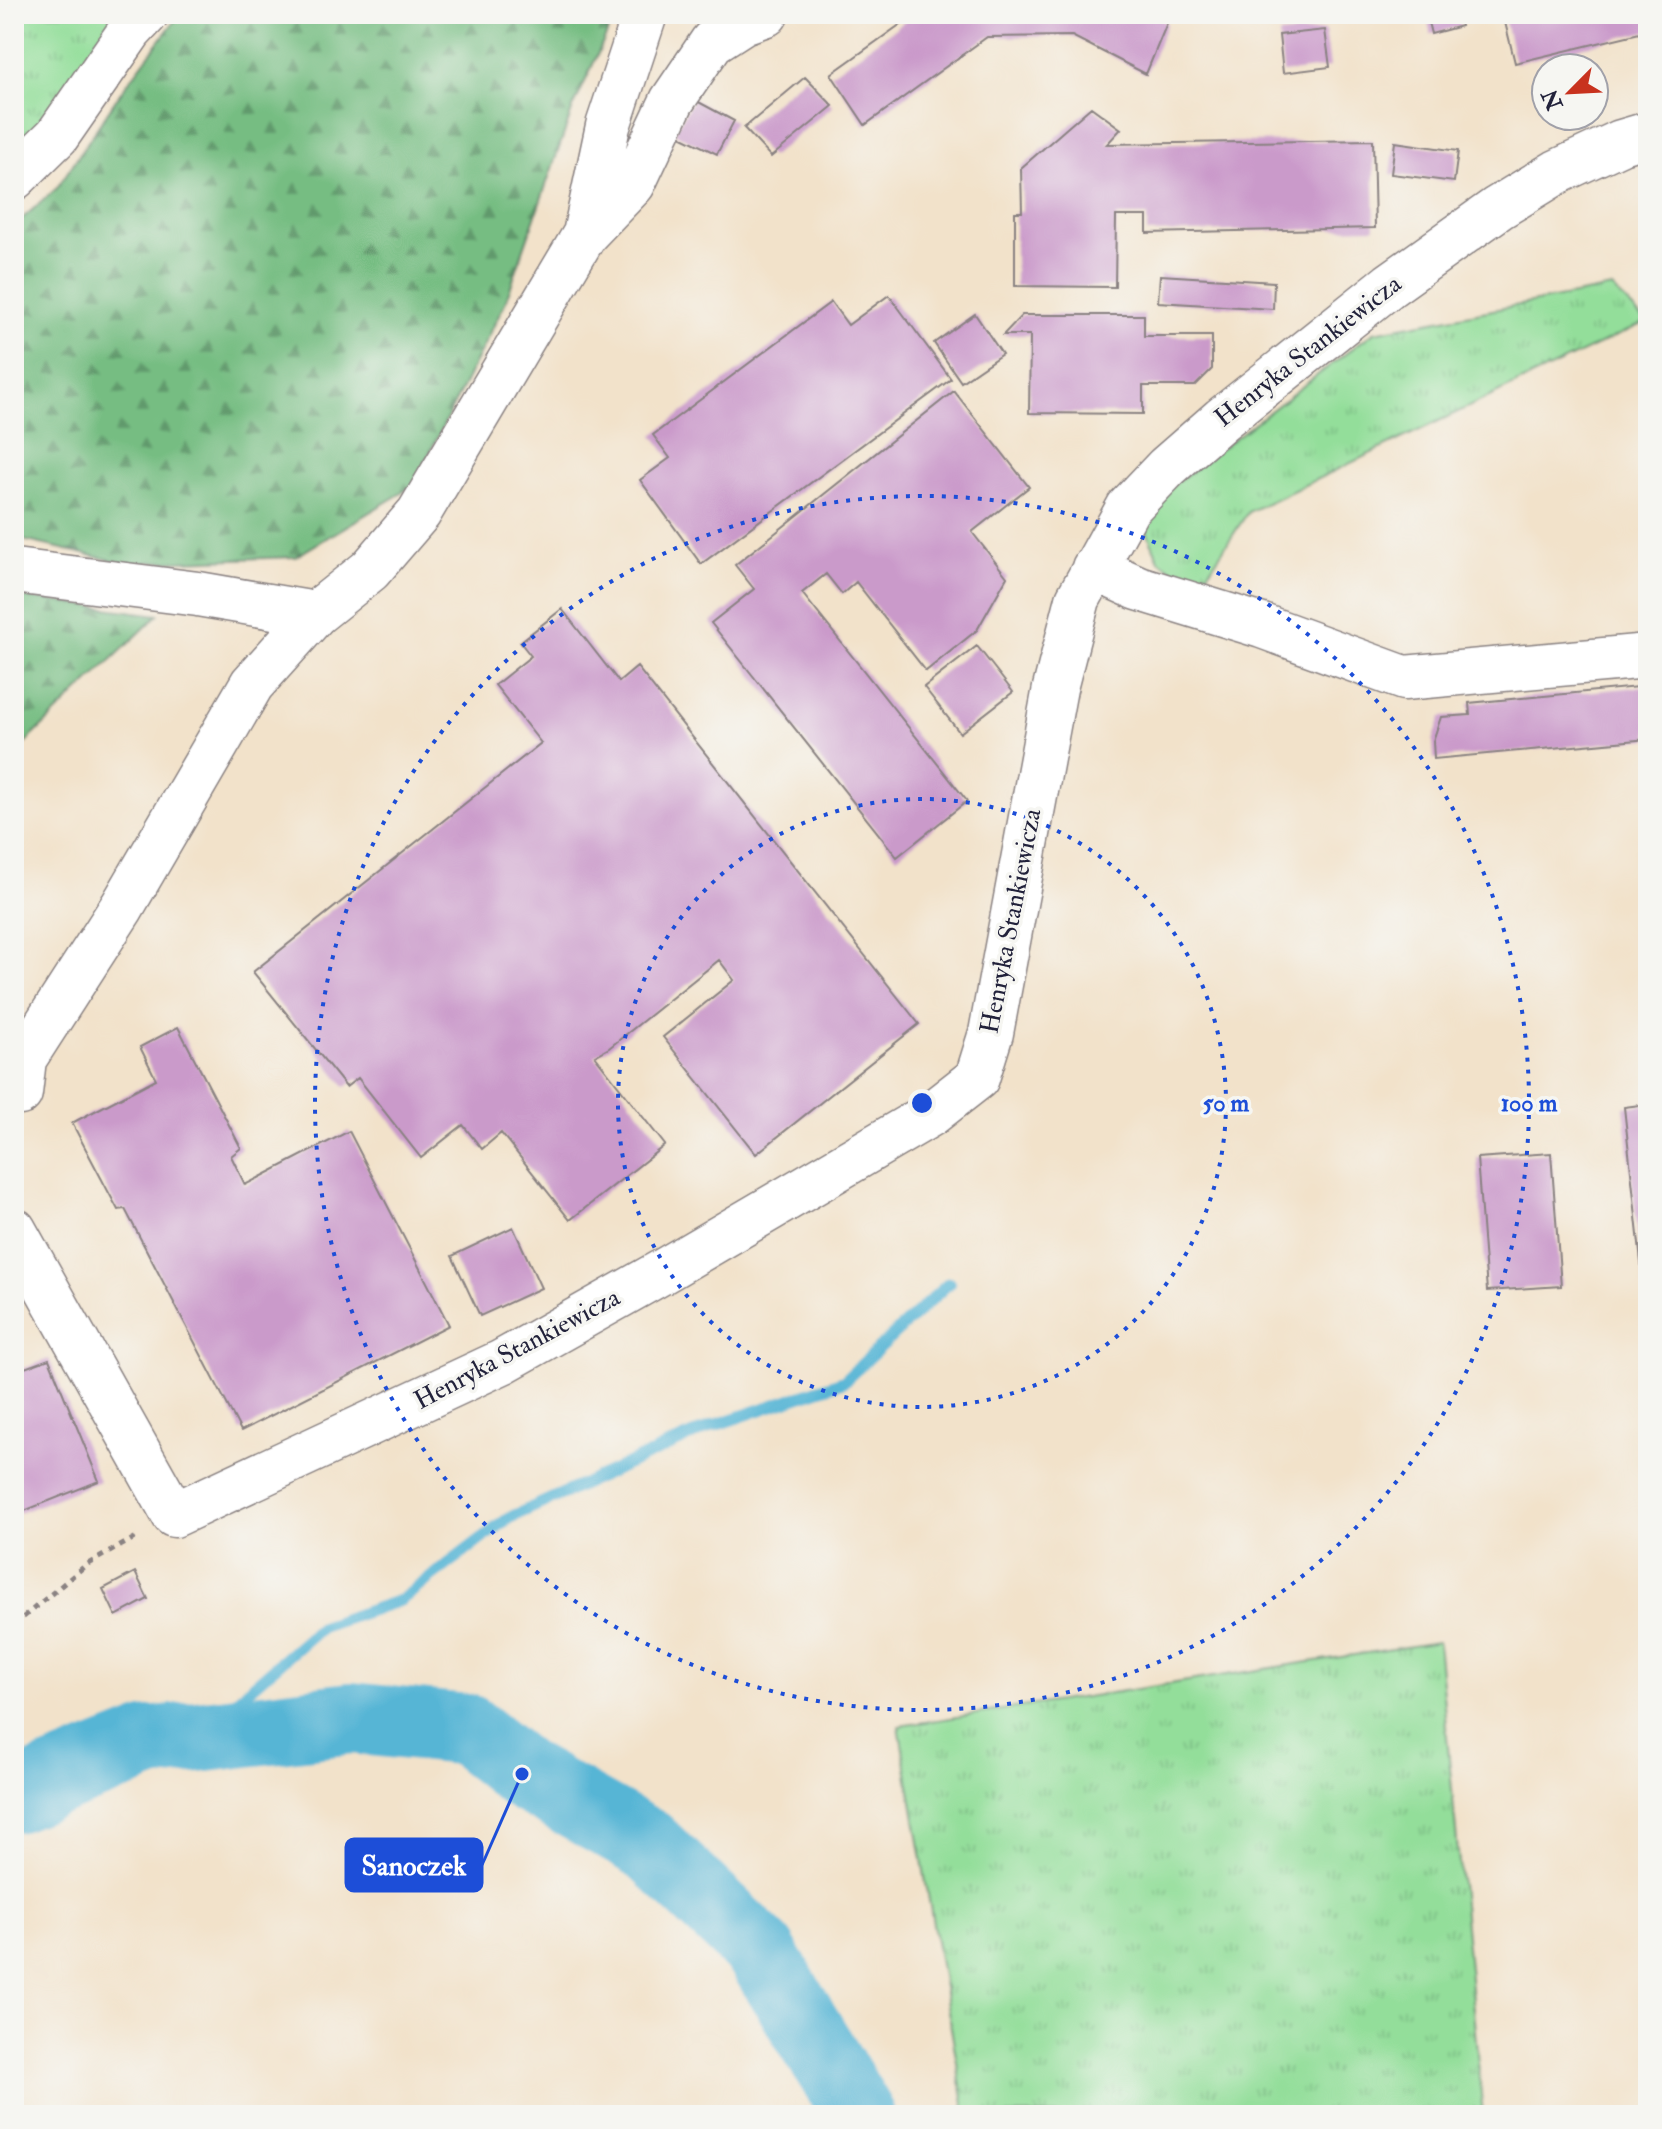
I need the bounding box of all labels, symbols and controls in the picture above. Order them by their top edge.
north arrow [1530,52,1610,132]
text: N [1536,85,1570,115]
street label: Henryka Stankiewicza [1208,268,1408,434]
street label: Henryka Stankiewicza [973,806,1049,1036]
text: 50 m [1203,1088,1250,1119]
text: 100 m [1501,1088,1558,1119]
centre of rings [908,1089,936,1117]
street label: Henryka Stankiewicza [409,1281,626,1417]
callout: Sanoczek [346,1839,482,1891]
text: Sanoczek [362,1849,467,1884]

